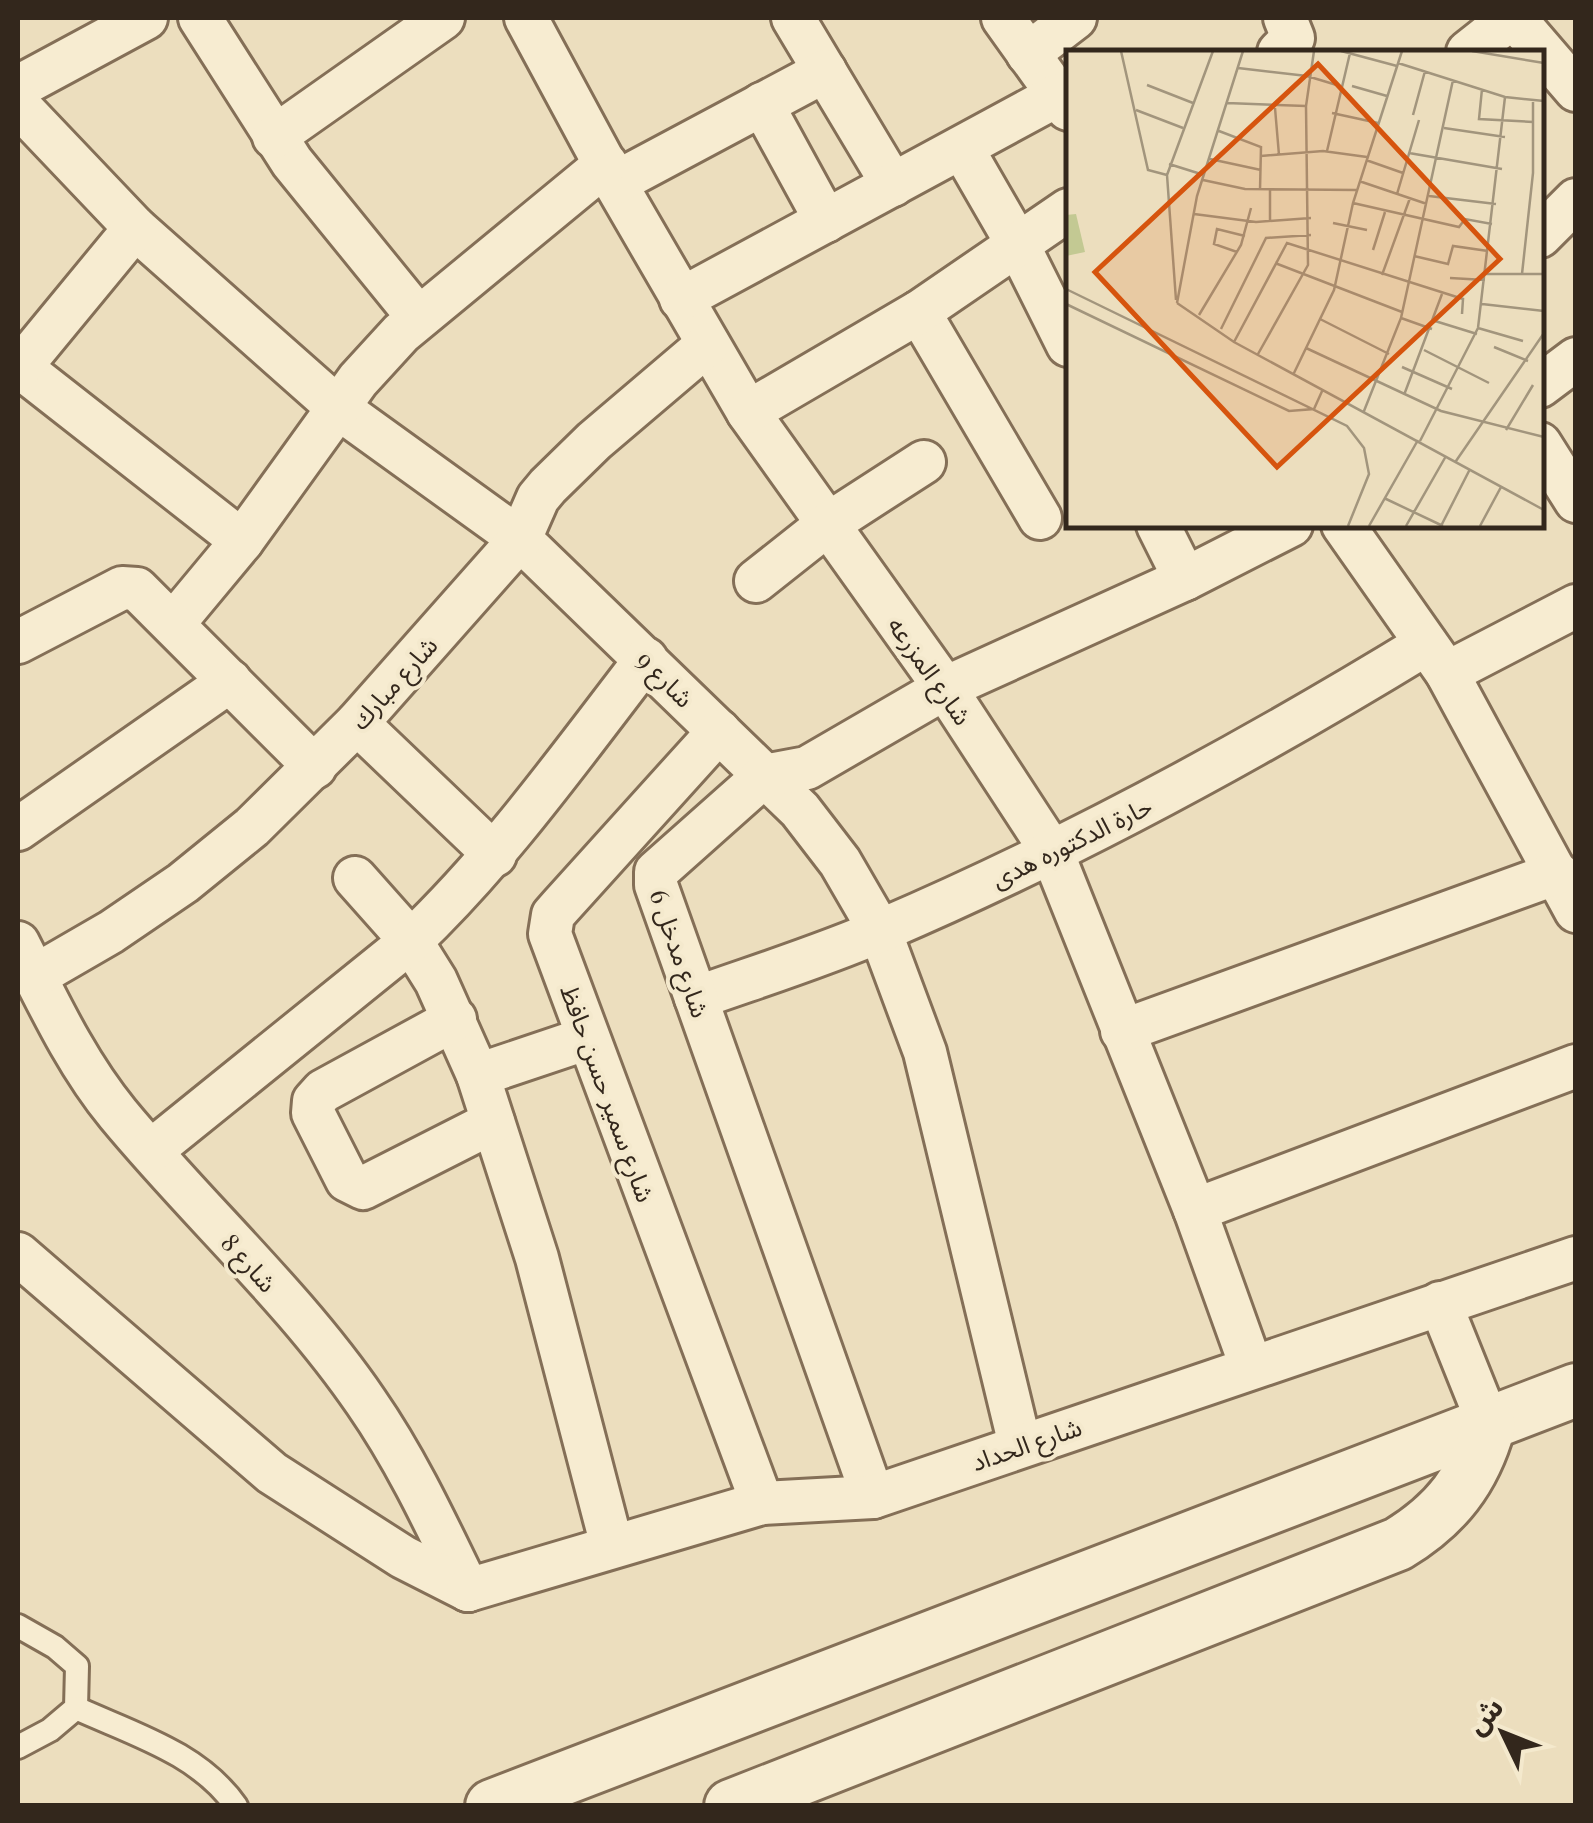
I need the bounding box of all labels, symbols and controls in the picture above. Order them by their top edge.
inset map [1066,50,1543,528]
street label: شارع المزرعه [878,609,980,733]
street label: شارع مبارك [342,628,447,738]
street label: شارع 9 [628,642,702,716]
street label: حارة الدكتوره هدى [985,788,1157,894]
street label: شارع مدخل 6 [640,885,718,1023]
street label: شارع سمير حسن حافظ [551,980,664,1208]
street label: شارع 8 [212,1226,285,1301]
street label: شارع الحداد [966,1409,1087,1481]
north arrow [1453,1683,1553,1783]
text: ش [1457,1688,1510,1742]

